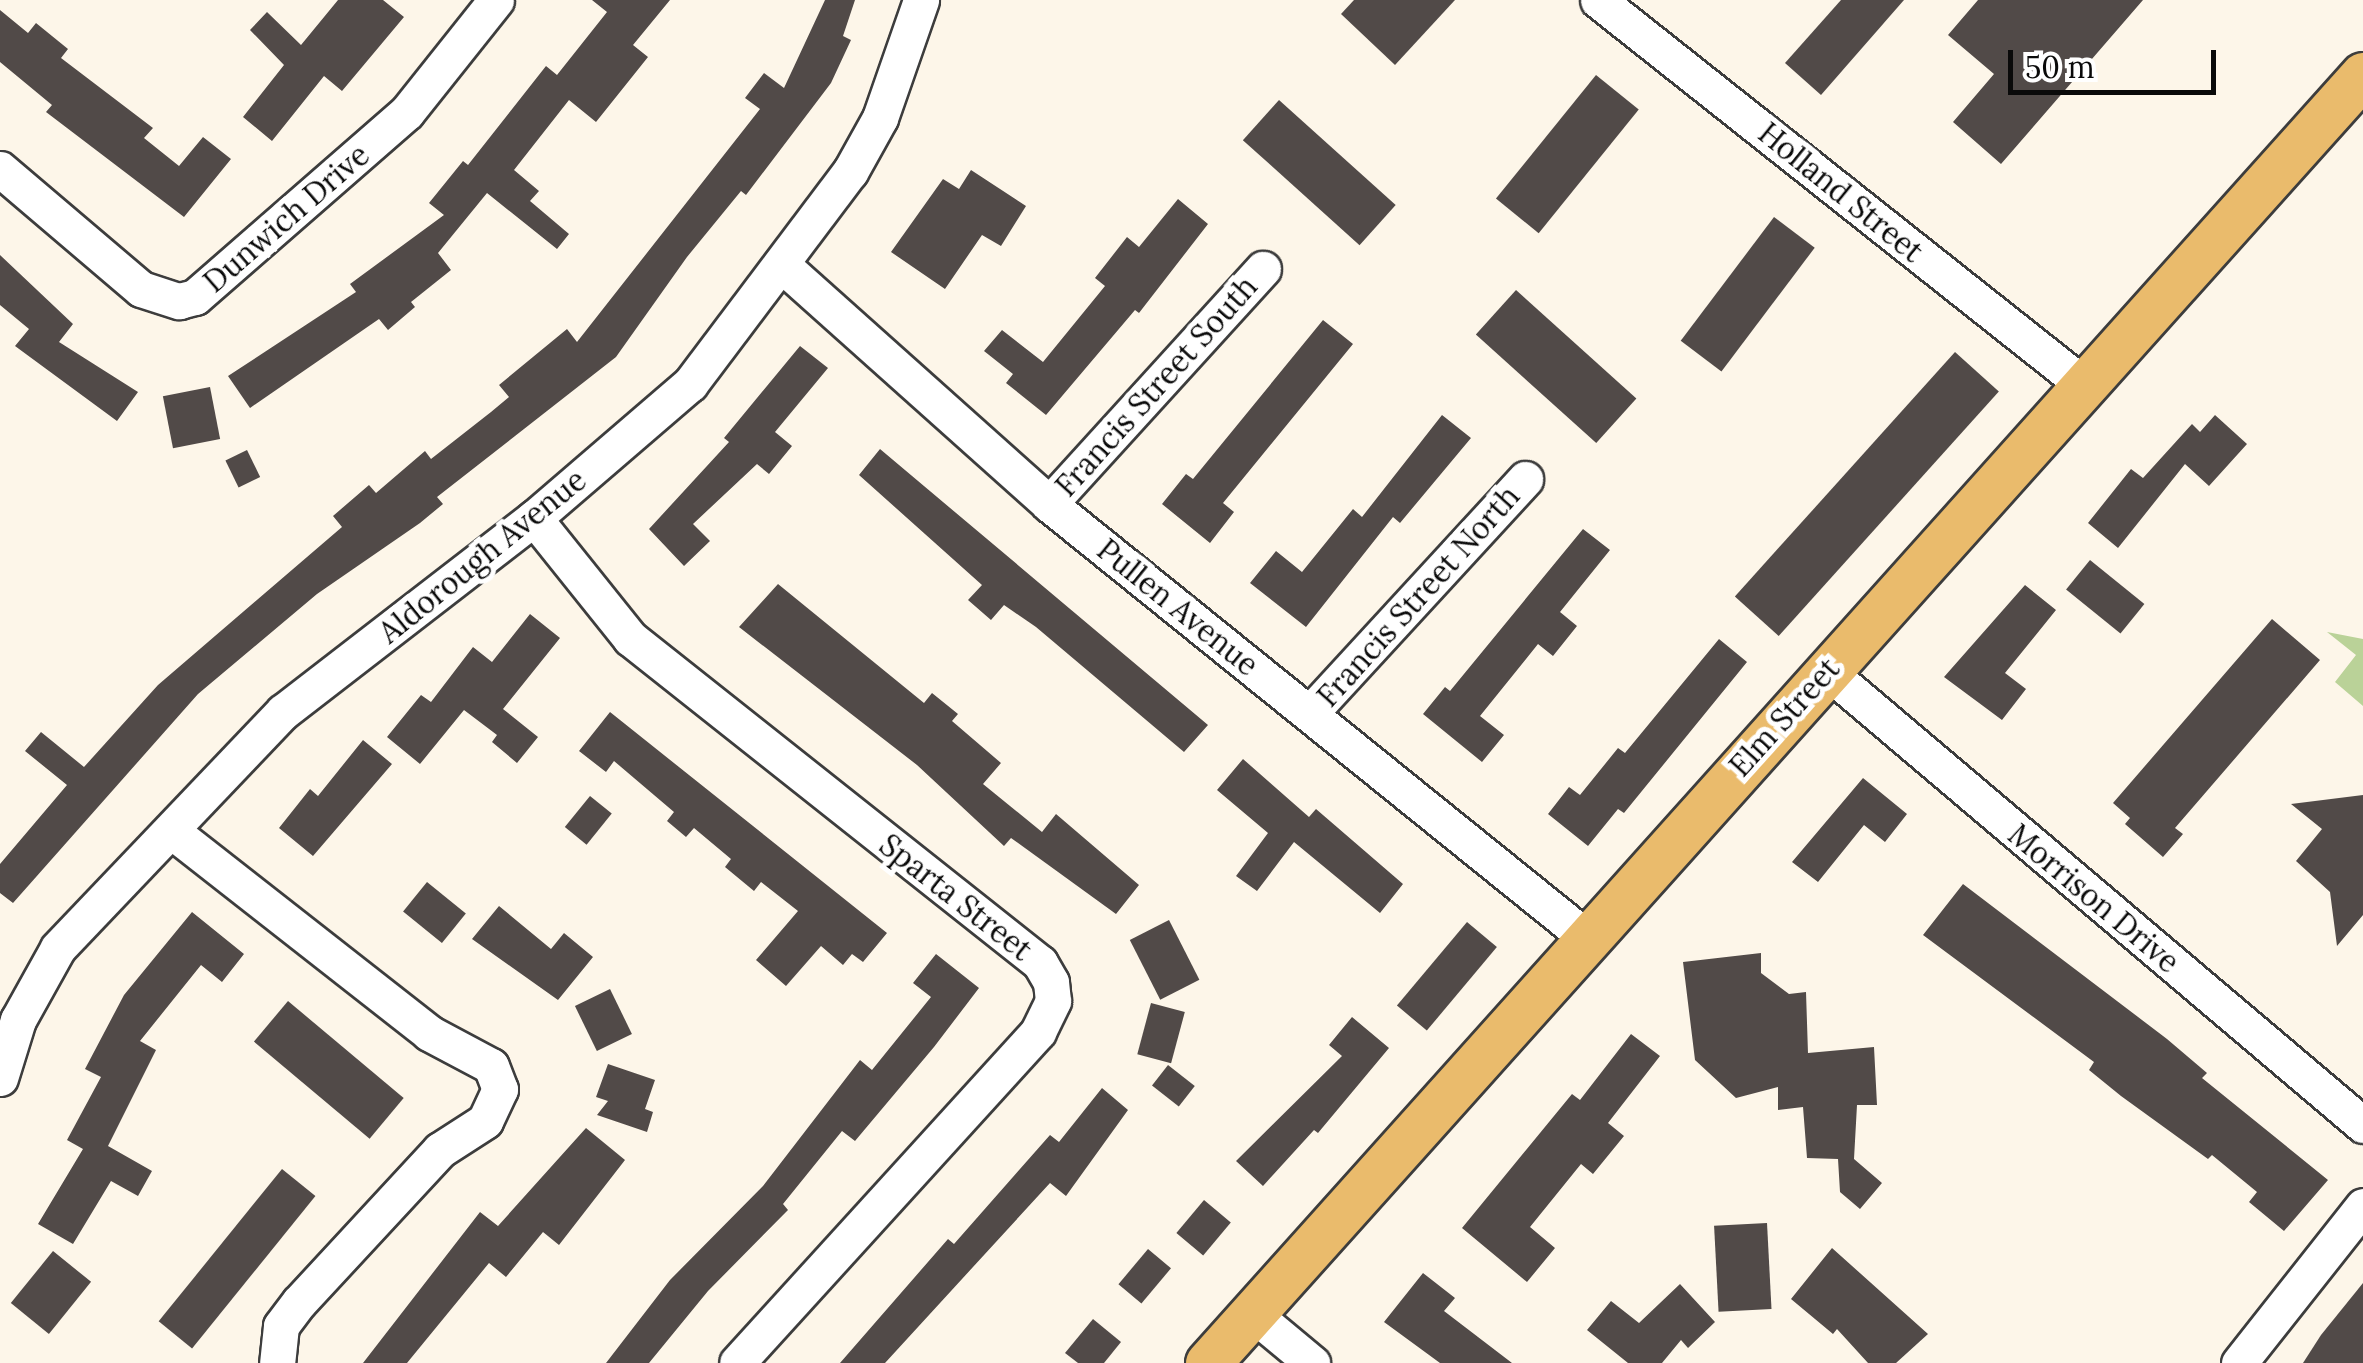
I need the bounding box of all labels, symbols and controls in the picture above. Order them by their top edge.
scale bar [2013,30,2220,92]
text: 50 m [2025,48,2095,86]
street label: Holland Street [1751,115,1931,269]
street label: Dunwich Drive [196,136,376,300]
street label: Francis Street South [1048,269,1264,503]
street label: Aldorough Avenue [371,462,593,650]
street label: Francis Street North [1309,478,1527,714]
street label: Pullen Avenue [1090,531,1266,683]
street label: Elm Street [1722,650,1846,784]
street label: Morrison Drive [2001,816,2187,980]
street label: Sparta Street [873,826,1039,968]

